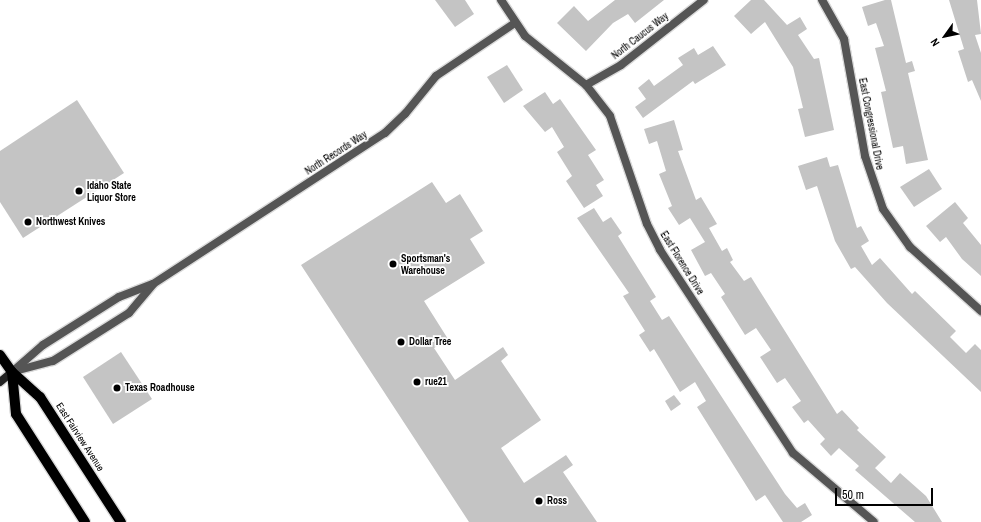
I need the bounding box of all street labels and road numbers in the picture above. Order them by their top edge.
street label: North Caucus Way [609,10,671,62]
street label: East Congressional Drive [856,77,886,171]
street label: North Records Way [303,129,369,177]
street label: East Florence Drive [658,229,706,297]
street label: East Fairview Avenue [53,400,107,474]

